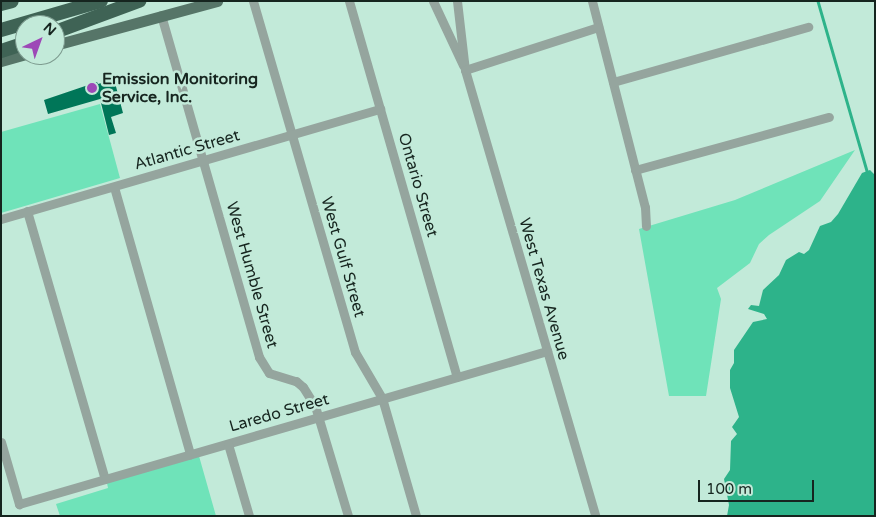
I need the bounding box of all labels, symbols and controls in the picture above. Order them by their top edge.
north arrow [15,15,65,65]
text: N [40,19,60,39]
place label: Emission Monitoring Service, Inc. [102,69,258,107]
marker: Emission Monitoring Service, Inc. [86,82,98,94]
street label: Atlantic Street [132,126,242,174]
street label: Ontario Street [394,131,442,239]
street label: West Gulf Street [317,195,369,319]
street label: West Humble Street [222,199,282,351]
street label: West Texas Avenue [515,216,573,362]
street label: Laredo Street [227,390,331,436]
scale bar [701,470,817,502]
text: 100 m [706,480,752,498]

